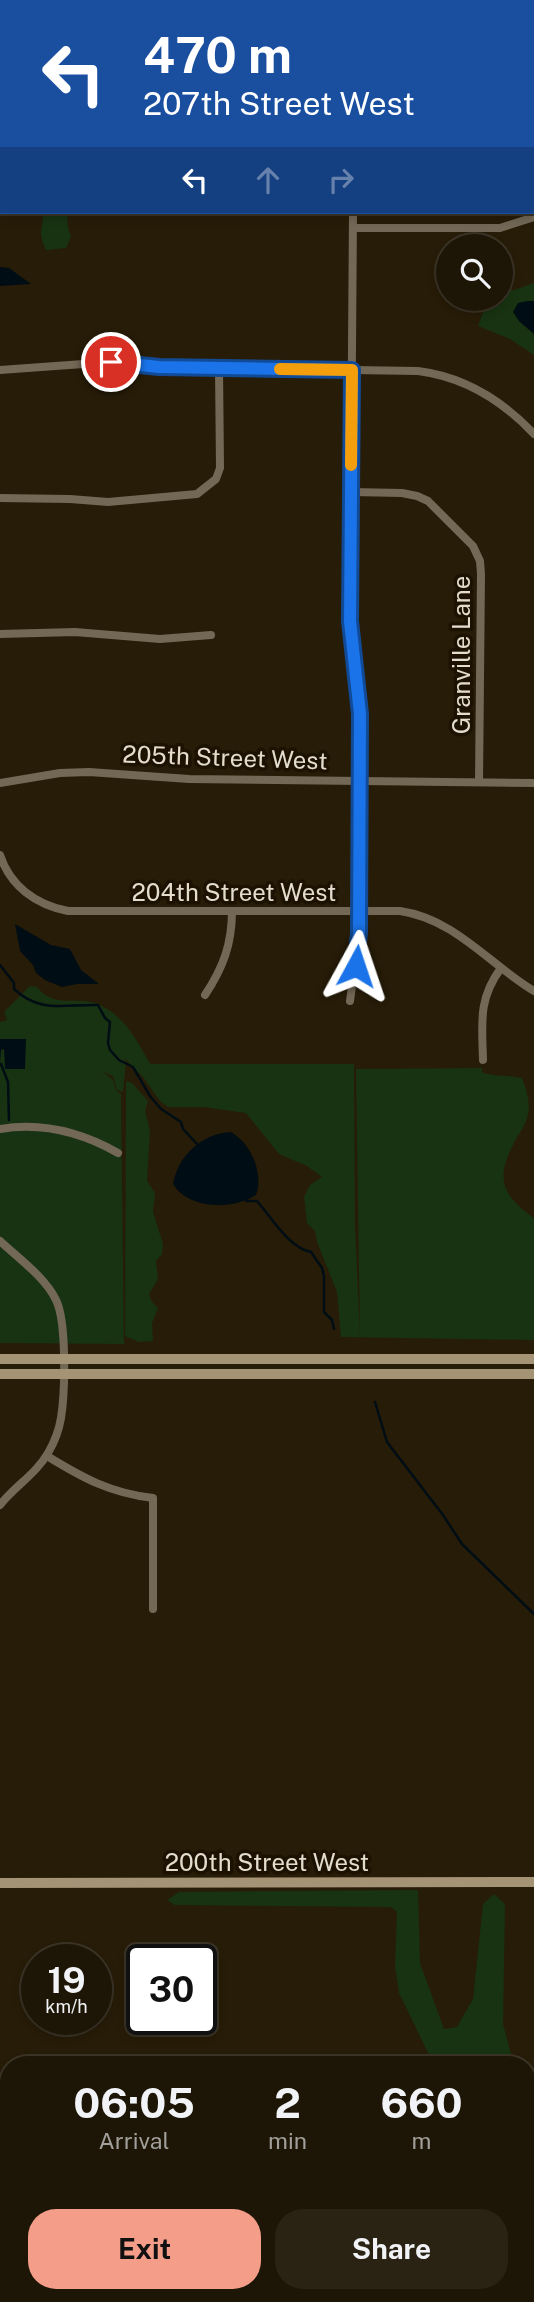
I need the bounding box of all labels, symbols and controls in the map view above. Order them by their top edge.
text: 470 m [143,26,292,84]
icon: left [28,28,119,119]
text: 207th Street West [143,85,415,122]
icon: left [176,161,214,199]
icon: ahead [249,161,287,199]
icon: right [322,161,360,199]
map controls [436,234,513,311]
button: search [436,234,513,311]
pin [81,332,141,392]
icon: arrive [92,343,130,381]
street label: Granville Lane [447,576,475,734]
street label: 205th Street West [122,739,328,775]
street label: 204th Street West [132,878,336,906]
position arrow [319,929,393,1003]
street label: 200th Street West [165,1848,369,1876]
speed limit sign: 30 [126,1944,217,2035]
text: 19 [47,1960,86,2001]
text: km/h [45,1996,88,2017]
text: 06:05 [73,2078,195,2127]
text: 2 [274,2078,301,2127]
text: 660 [380,2078,463,2127]
text: Arrival [99,2127,170,2154]
text: min [268,2127,307,2154]
text: m [412,2127,431,2154]
button: Exit [28,2209,261,2289]
button: Share [275,2209,508,2289]

